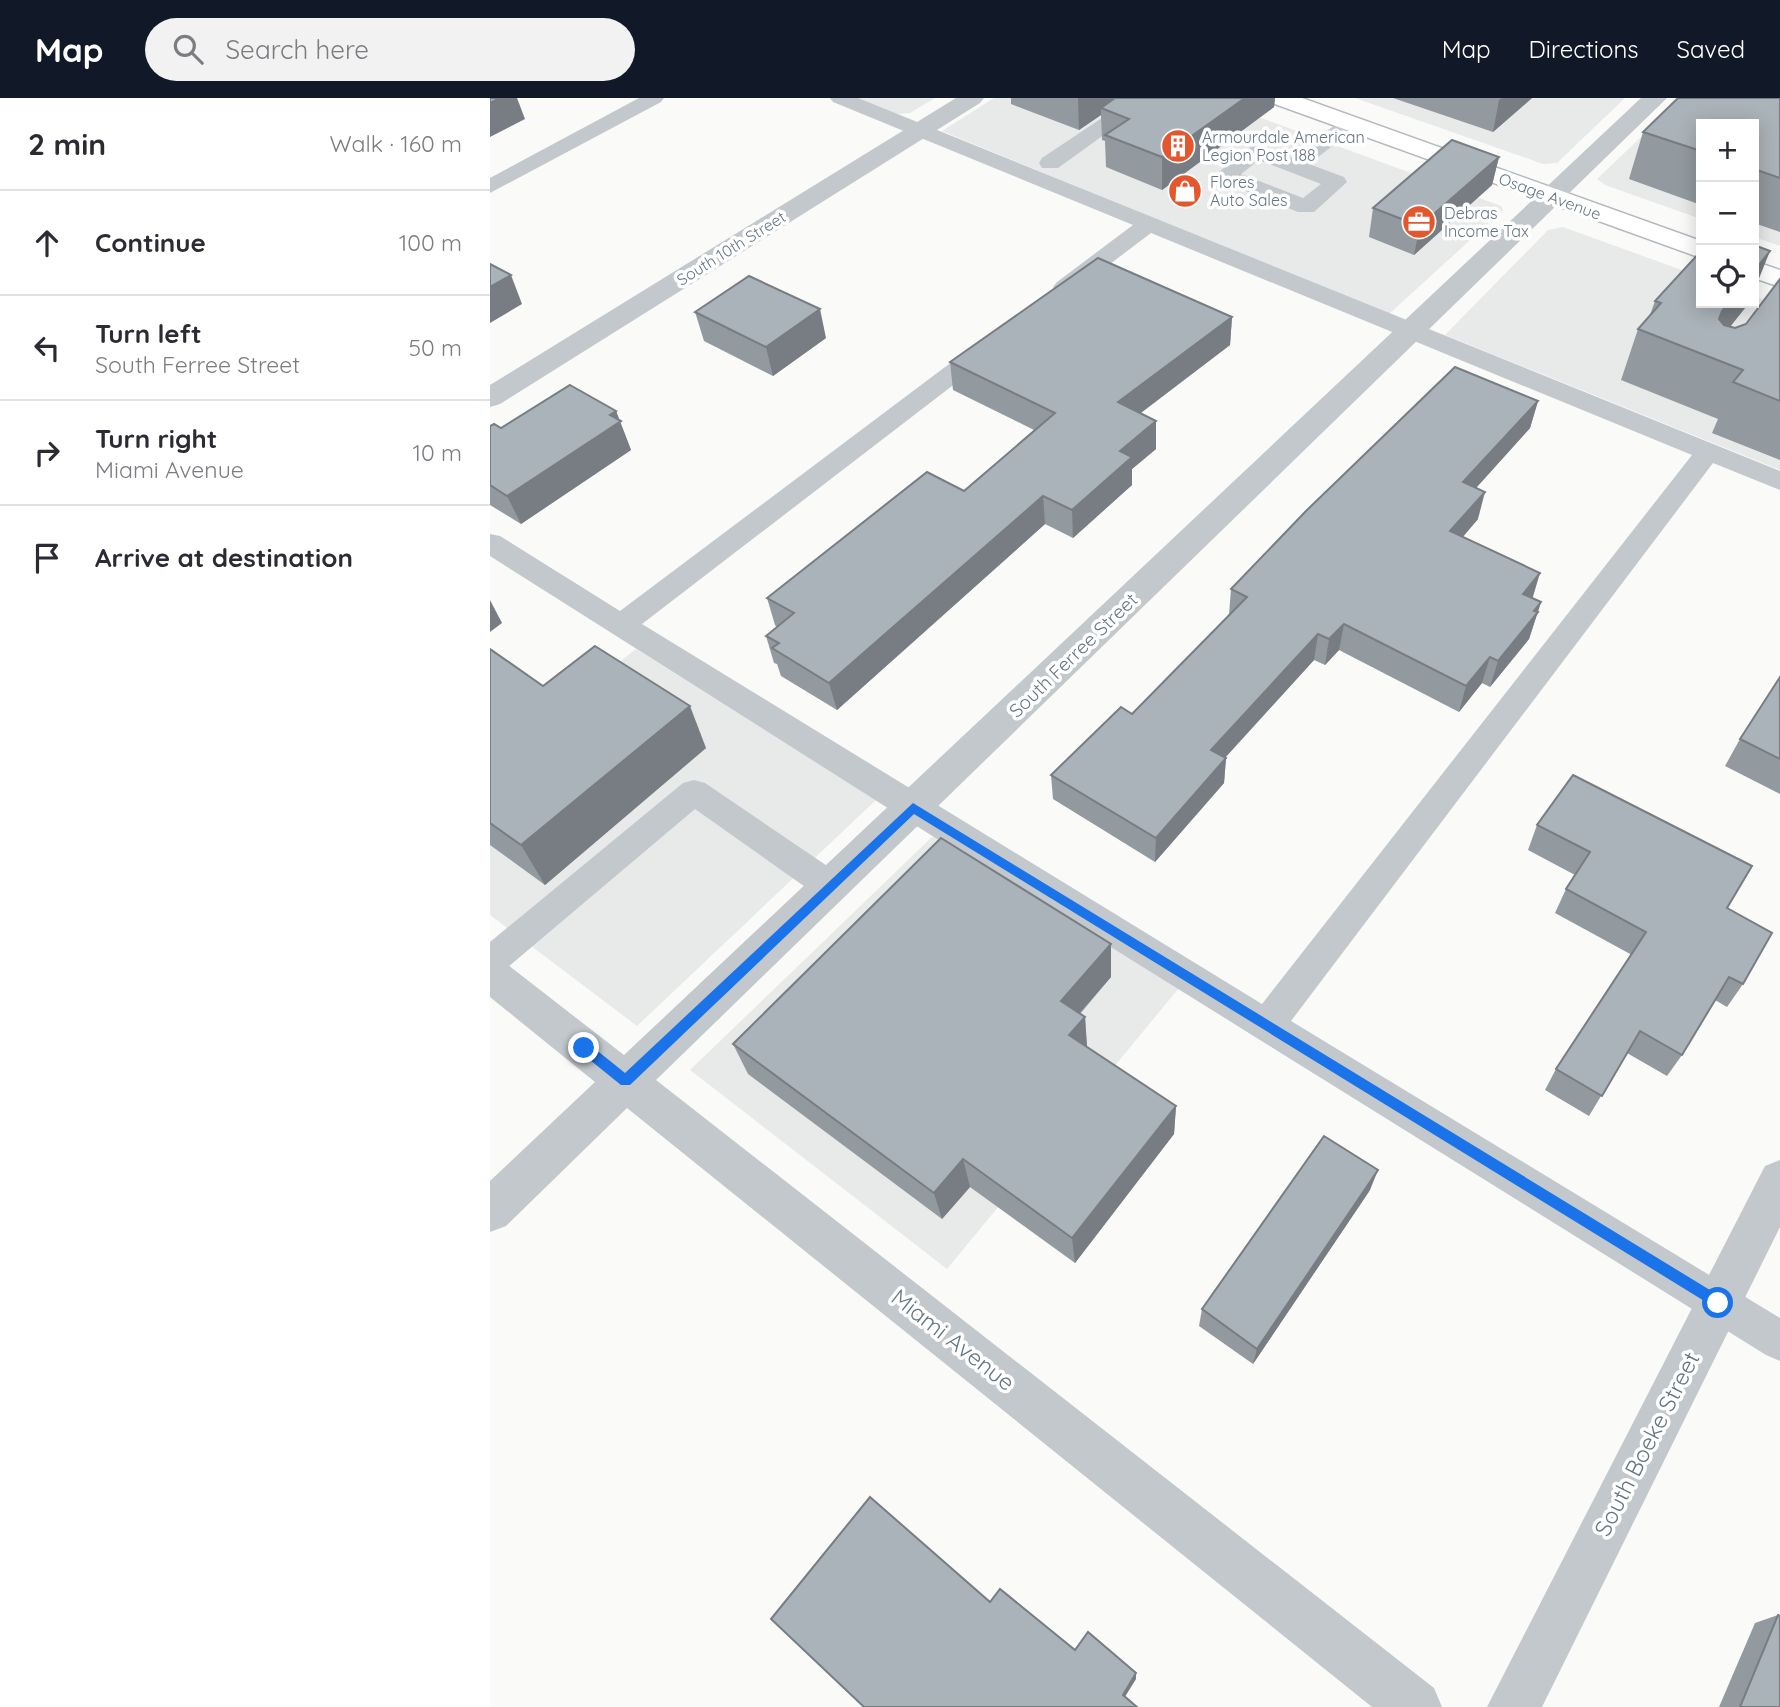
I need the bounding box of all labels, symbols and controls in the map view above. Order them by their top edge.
search box [145,18,635,81]
text: Map [35,29,103,70]
icon: search [169,30,207,68]
text: Search here [225,33,369,66]
text: Map [1442,34,1491,64]
text: Directions [1529,34,1639,64]
text: Saved [1677,34,1745,64]
map controls [1696,119,1759,308]
button: + [1696,119,1759,182]
text: 2 min [28,125,106,163]
building icon: Armourdale American Legion Post 188 [1159,127,1197,165]
place label: Armourdale American Legion Post 188 [1202,127,1365,165]
text: Walk · 160 m [330,129,462,158]
street label: Osage Avenue [1496,168,1604,224]
shop icon: Flores Auto Sales [1166,172,1204,210]
place label: Flores Auto Sales [1210,172,1287,210]
button: − [1696,182,1759,245]
office icon: Debras Income Tax [1400,203,1438,241]
place label: Debras Income Tax [1444,203,1529,241]
street label: South 10th Street [673,206,789,290]
icon: ahead [28,224,66,262]
text: Continue [95,226,206,259]
text: 100 m [399,228,462,257]
button: locate [1696,245,1759,308]
text: Turn left [95,317,202,350]
icon: left [28,329,66,367]
text: 50 m [409,333,462,362]
text: South Ferree Street [95,350,300,379]
text: Turn right [95,422,217,455]
icon: right [28,434,66,472]
text: 10 m [413,438,462,467]
text: Miami Avenue [95,455,244,484]
icon: arrive [28,539,66,577]
text: Arrive at destination [95,541,353,574]
street label: South Ferree Street [1004,588,1142,722]
route end [568,1032,599,1063]
street label: Miami Avenue [886,1282,1021,1397]
route start [1702,1287,1733,1318]
street label: South Boeke Street [1588,1347,1706,1541]

